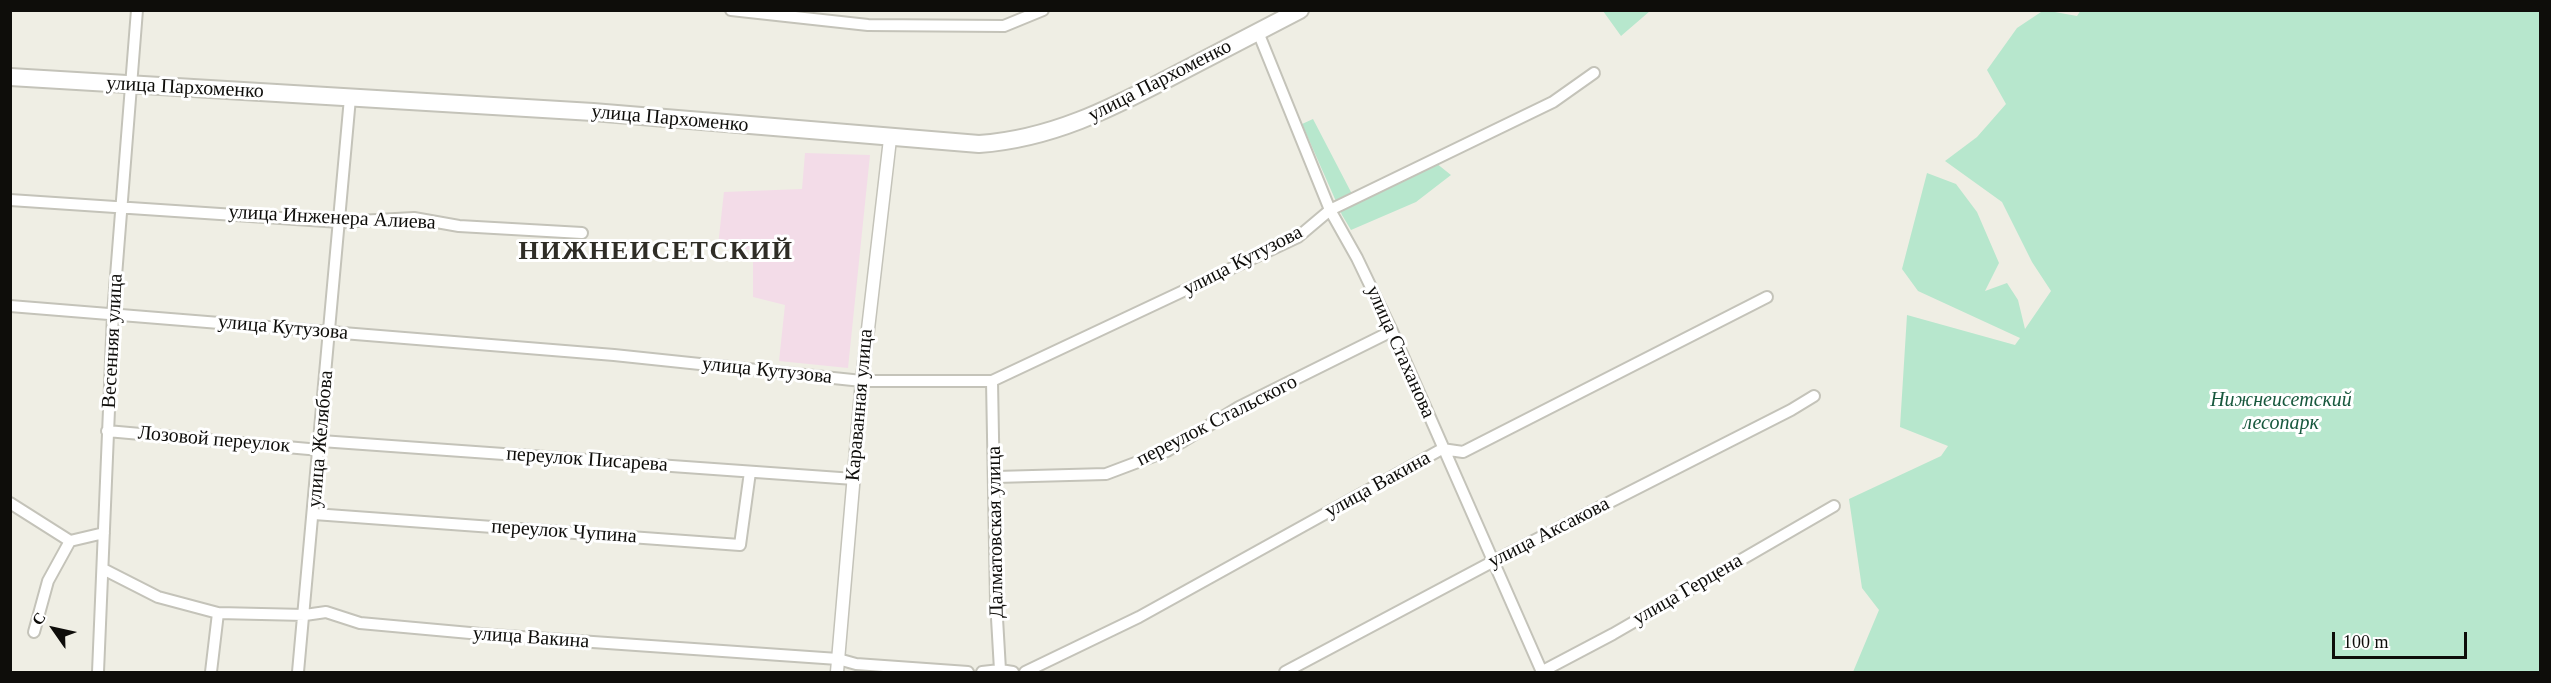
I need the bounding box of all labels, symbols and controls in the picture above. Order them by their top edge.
street label: улица Пархоменко [1084,35,1236,127]
street label: улица Пархоменко [106,72,264,104]
street label: улица Пархоменко [591,100,749,138]
street label: улица Инженера Алиева [228,201,436,235]
street label: улица Кутузова [1179,221,1307,301]
district label: НИЖНЕИСЕТСКИЙ [519,236,793,268]
street label: Весенняя улица [97,273,129,409]
street label: улица Стаханова [1360,282,1440,422]
street label: улица Кутузова [217,310,349,346]
street label: Караванная улица [841,328,879,482]
street label: улица Кутузова [701,352,833,390]
street label: улица Желябова [303,369,339,509]
street label: переулок Стальского [1133,370,1301,472]
park label: Нижнеисетский лесопарк [2210,389,2352,436]
street label: Лозовой переулок [137,421,291,459]
street label: переулок Писарева [505,442,669,478]
street label: Далматовская улица [982,446,1010,618]
street label: улица Вакина [1321,446,1435,524]
street label: улица Аксакова [1484,492,1614,574]
street label: переулок Чупина [490,515,638,549]
street label: улица Герцена [1629,549,1747,631]
north arrow [24,599,84,659]
text: С [28,609,49,628]
scale bar [2335,620,2470,658]
street label: улица Вакина [472,622,590,654]
text: 100 m [2343,632,2389,652]

